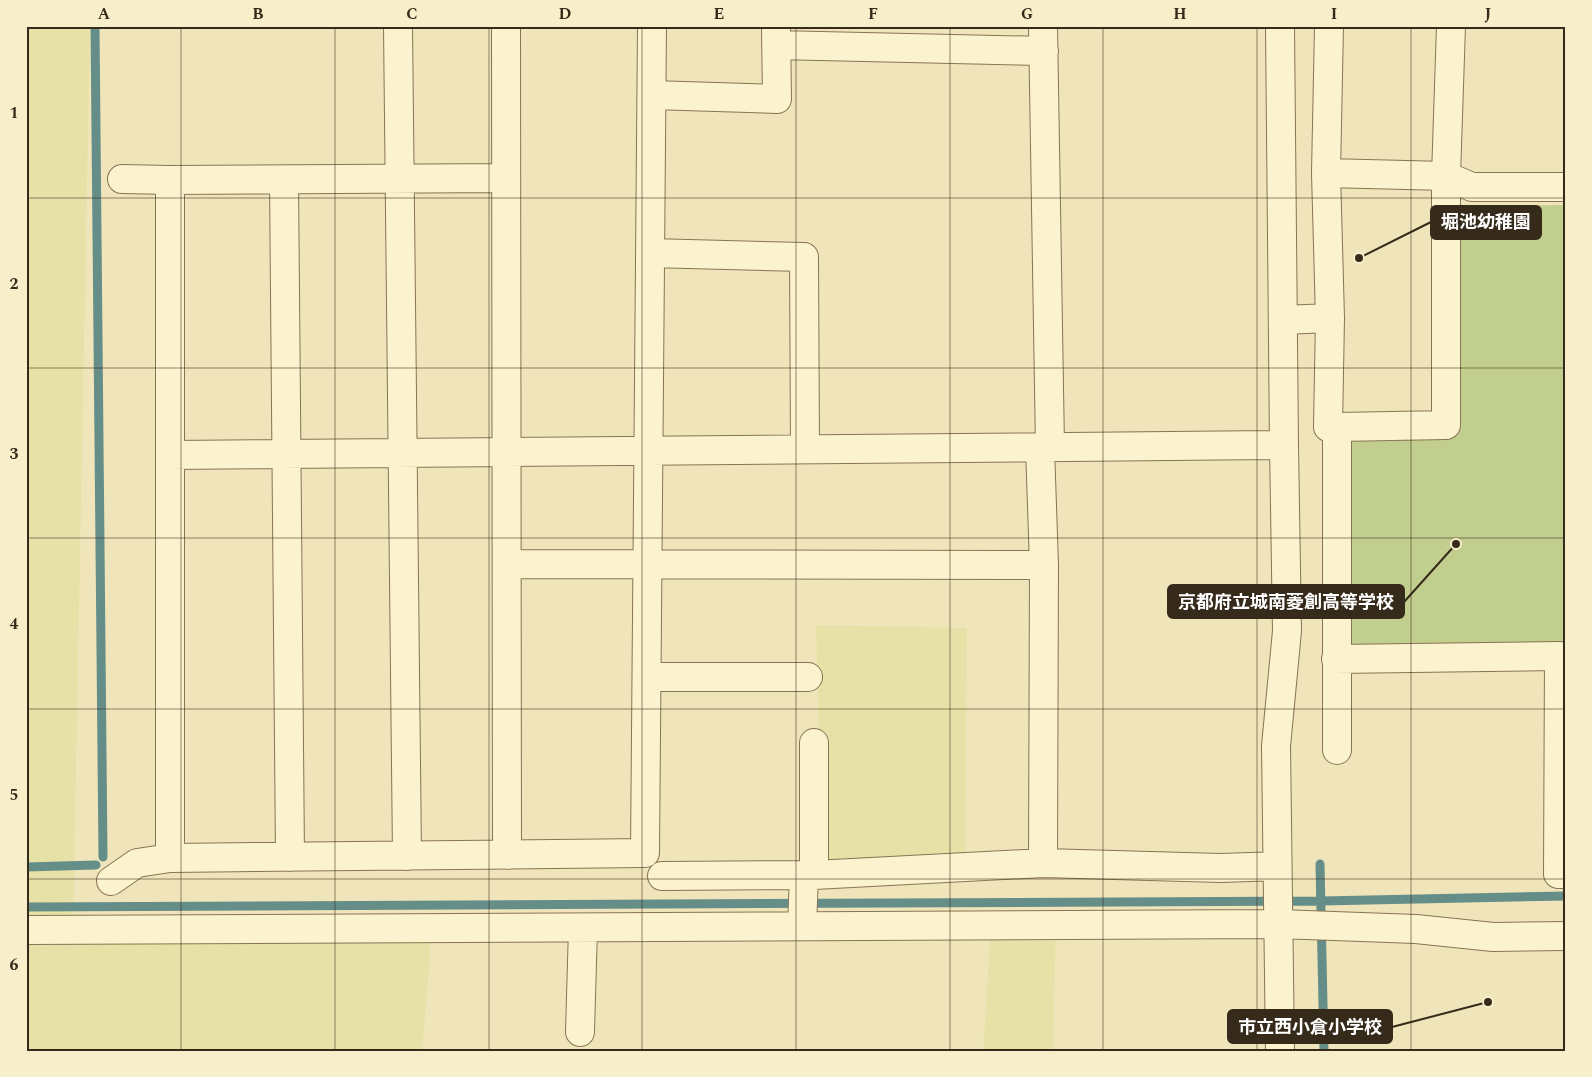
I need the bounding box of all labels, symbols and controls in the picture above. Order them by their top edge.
text: A [98,2,111,26]
text: B [252,2,264,26]
text: C [406,2,418,26]
text: D [559,2,572,26]
text: E [714,2,724,26]
text: F [868,2,878,26]
text: G [1021,2,1033,26]
text: H [1173,2,1187,26]
text: I [1331,2,1337,26]
text: J [1485,2,1492,26]
text: 1 [10,101,18,125]
callout: 堀池幼稚園 [1431,206,1541,239]
text: 堀池幼稚園 [1441,209,1531,236]
text: 2 [10,272,19,296]
text: 3 [10,442,19,466]
callout: 京都府立城南菱創高等学校 [1168,585,1404,618]
text: 京都府立城南菱創高等学校 [1178,589,1394,616]
text: 4 [10,612,19,636]
text: 5 [10,783,18,807]
text: 6 [10,953,19,977]
callout: 市立西小倉小学校 [1228,1010,1392,1043]
text: 市立西小倉小学校 [1238,1014,1382,1041]

